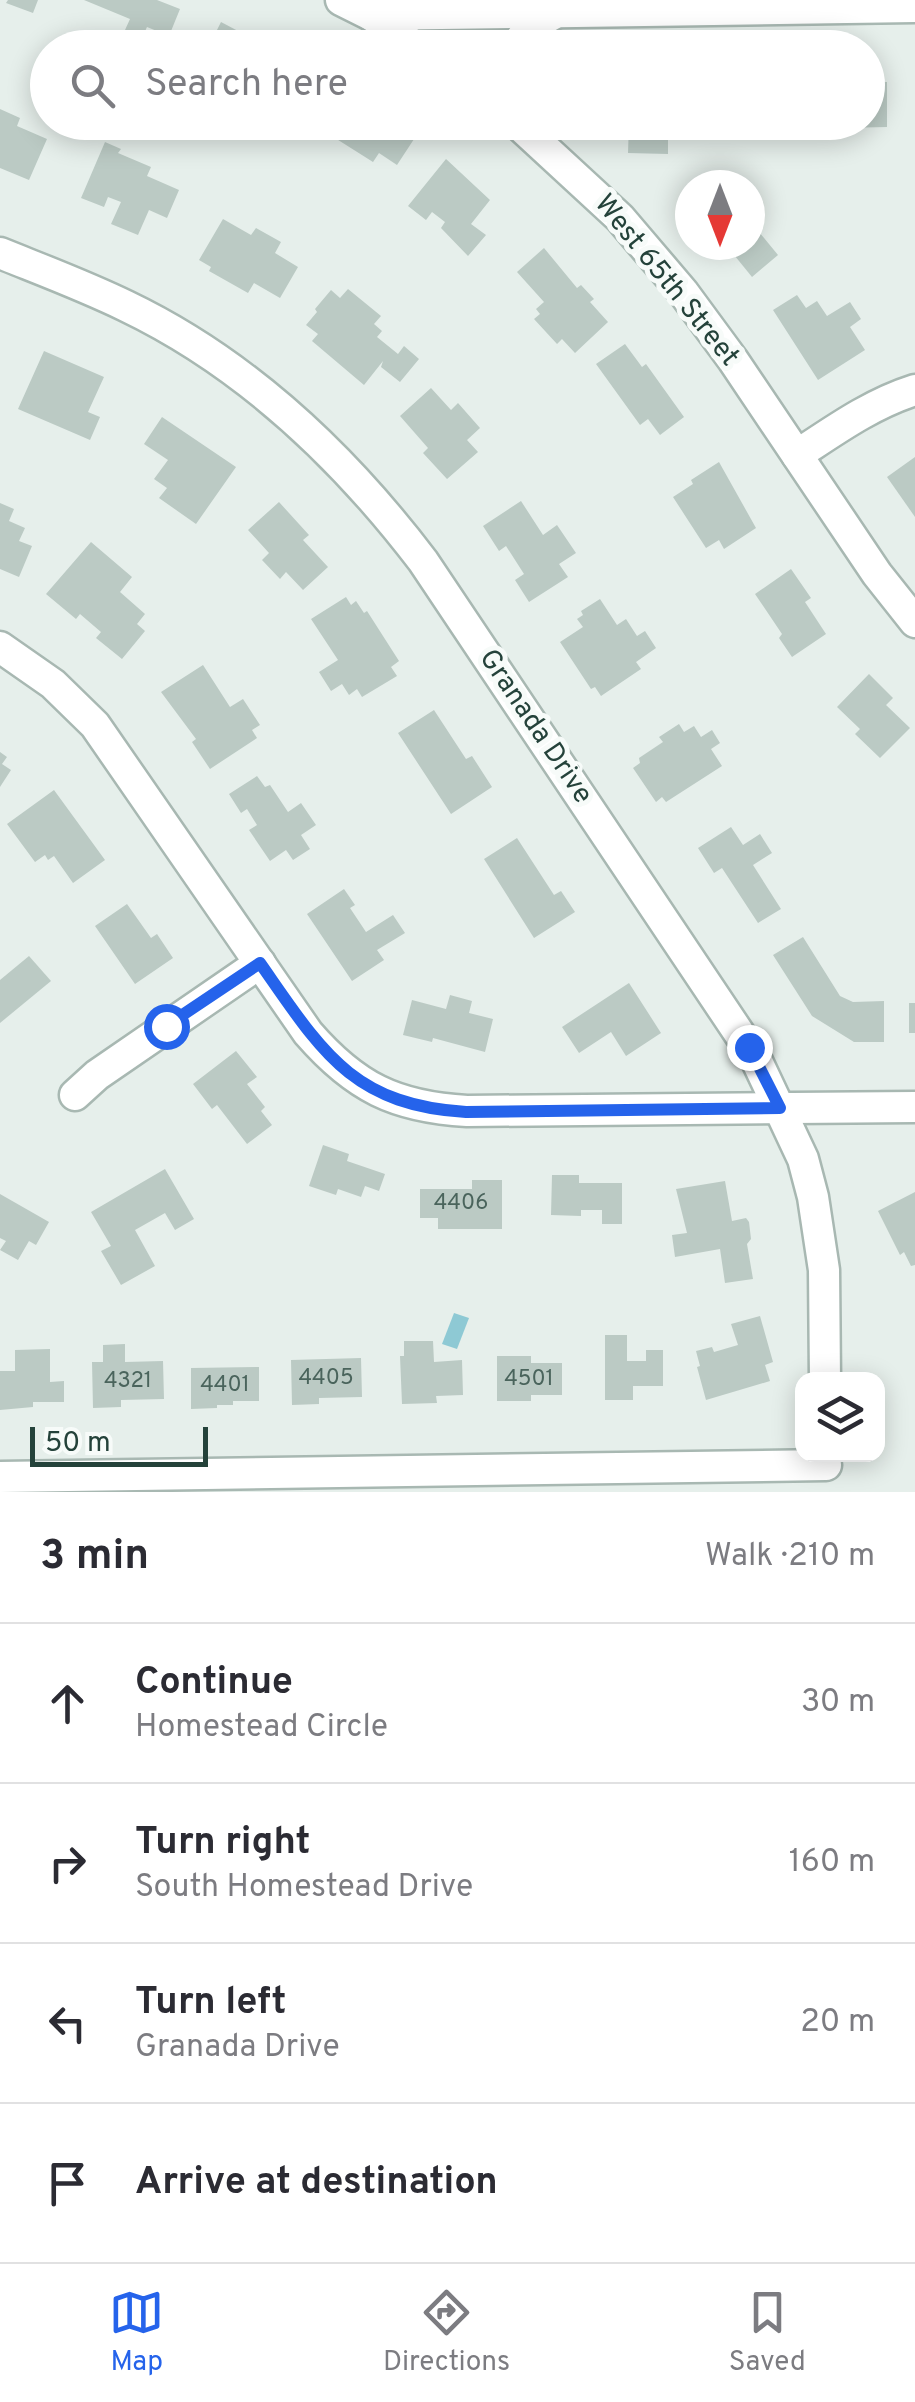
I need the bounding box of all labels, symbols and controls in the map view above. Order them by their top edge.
search box [30,30,885,140]
icon: search [65,58,120,113]
text: Search here [145,61,348,110]
north arrow [675,170,765,260]
street label: West 65th Street [586,188,746,374]
street label: Granada Drive [470,643,600,811]
route start [144,1004,190,1050]
route end [727,1025,773,1071]
house number: 4406 [434,1190,488,1217]
house number: 4405 [298,1365,354,1392]
house number: 4501 [504,1366,554,1393]
house number: 4321 [104,1368,152,1395]
house number: 4401 [200,1372,250,1399]
map controls [795,1372,885,1462]
button: layers [795,1372,885,1462]
scale bar [30,1422,208,1466]
text: 50 m [45,1426,111,1462]
text: 3 min [40,1531,149,1584]
text: Walk · 210 m [705,1537,875,1577]
text: Continue [135,1659,293,1708]
icon: ahead [40,1676,95,1731]
text: 30 m [801,1683,875,1723]
text: Homestead Circle [135,1708,388,1748]
text: Turn right [135,1819,310,1868]
icon: right [40,1836,95,1891]
text: 160 m [789,1843,875,1883]
text: South Homestead Drive [135,1868,473,1908]
text: Turn left [135,1979,287,2028]
icon: left [40,1996,95,2051]
text: 20 m [800,2003,875,2043]
text: Granada Drive [135,2028,340,2068]
icon: arrive [40,2156,95,2211]
text: Arrive at destination [135,2159,498,2208]
tab: Map [109,2285,164,2381]
tab: Directions [383,2285,510,2381]
tab: Saved [729,2285,806,2381]

